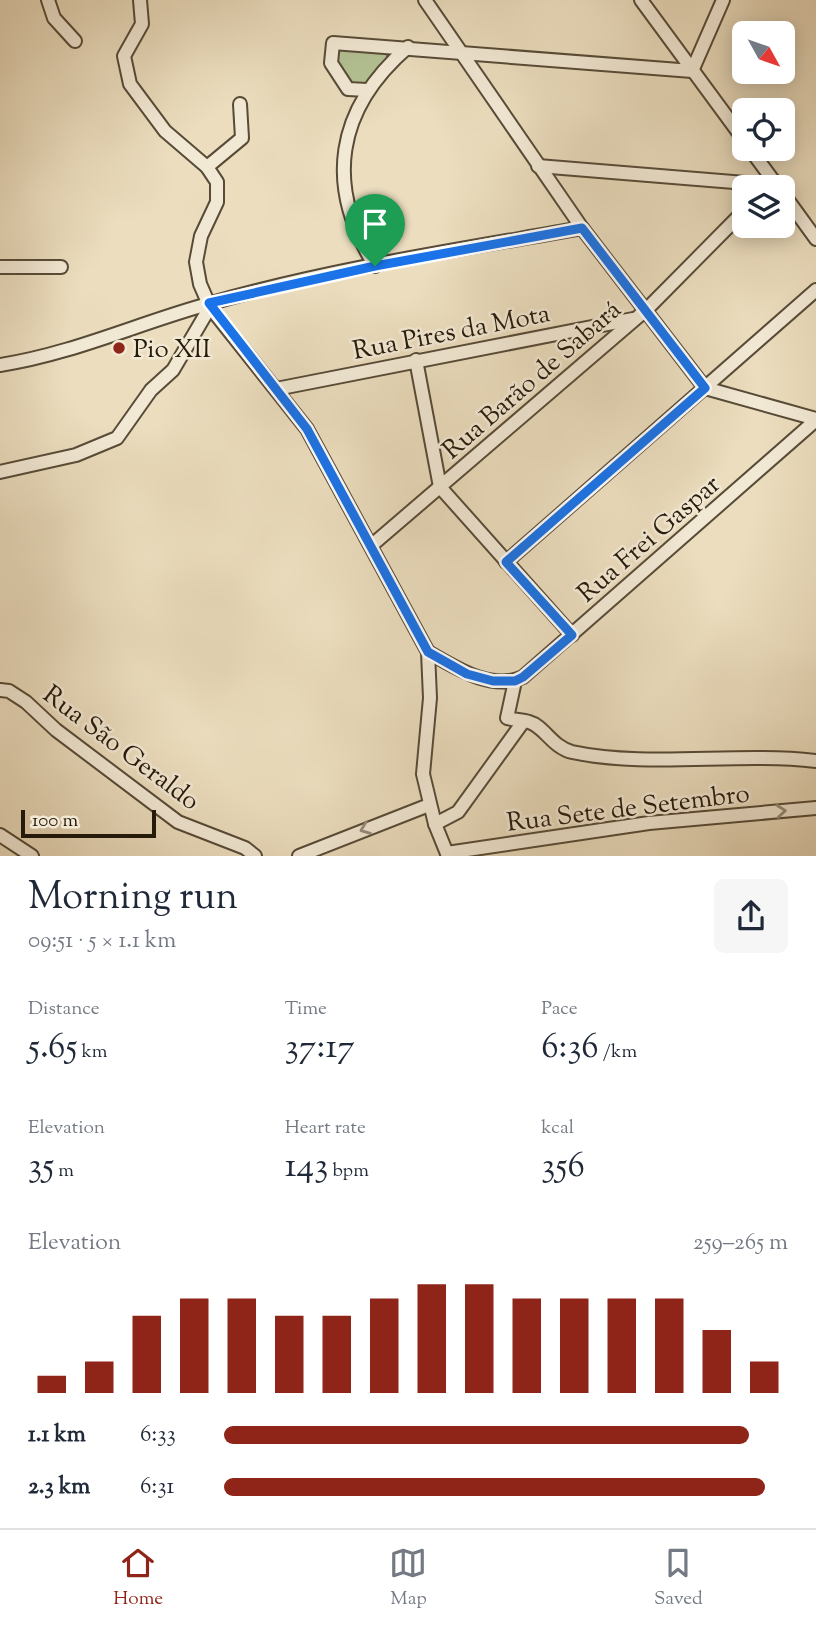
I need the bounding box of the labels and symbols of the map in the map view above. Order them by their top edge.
north arrow [732,21,794,84]
pin [345,194,405,266]
street label: Rua Barão de Sabará [435,293,630,469]
street label: Rua Pires da Mota [350,296,553,371]
place label: Pio XII [133,332,211,369]
marker: Pio XII [111,340,127,356]
street label: Rua Frei Gaspar [570,467,729,612]
street label: Rua São Geraldo [34,678,207,820]
street label: Rua Sete de Setembro [505,776,752,843]
one-way arrow [776,804,787,819]
scale bar [21,807,156,839]
one-way arrow [360,821,372,835]

